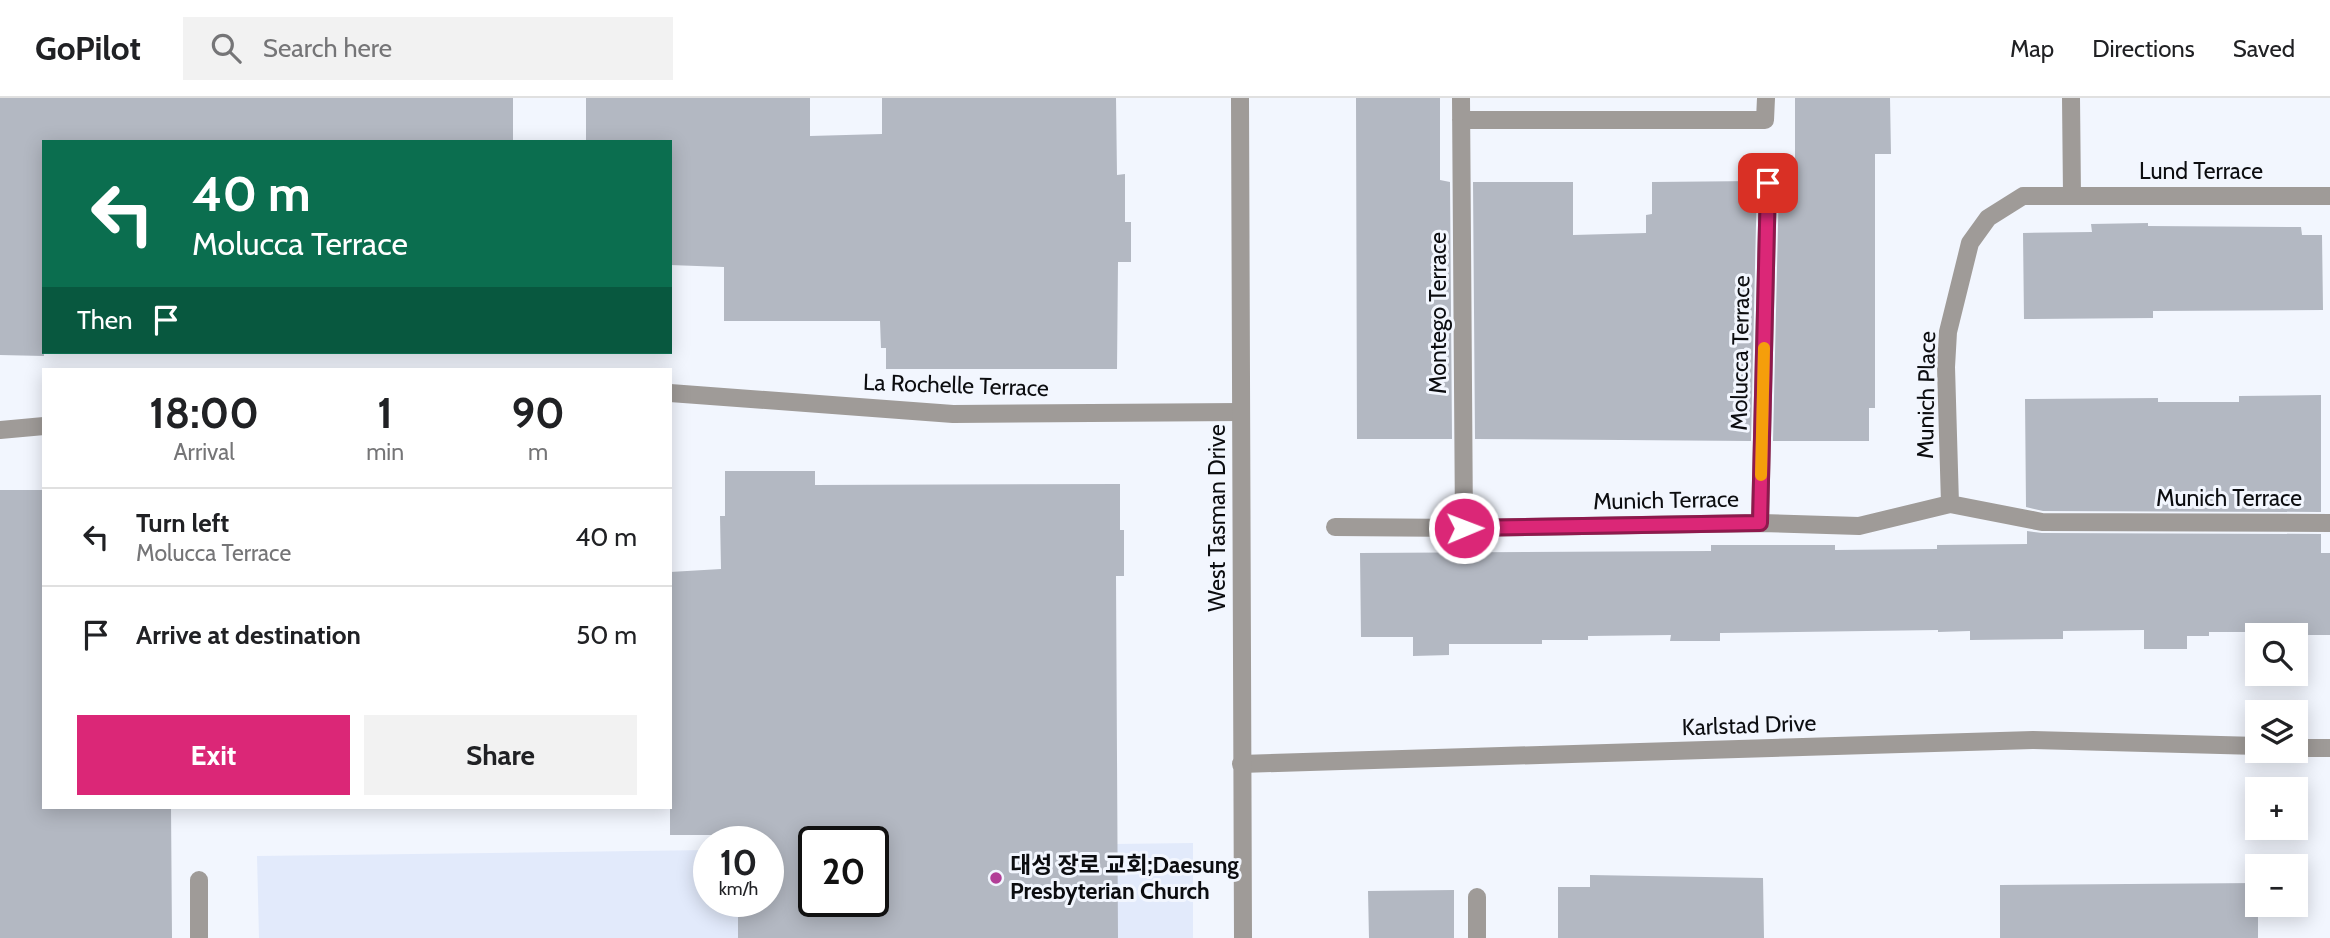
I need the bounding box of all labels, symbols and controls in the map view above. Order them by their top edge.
search box [183,17,673,80]
text: GoPilot [35,28,141,68]
icon: search [207,29,245,67]
text: Search here [263,32,392,64]
text: Map [2010,34,2054,63]
text: Directions [2092,34,2195,63]
text: Saved [2233,34,2295,63]
pin [1738,153,1798,213]
street label: Lund Terrace [2139,157,2263,185]
text: 40 m [192,164,311,223]
icon: arrive [1749,164,1787,202]
icon: left [77,168,168,259]
text: Molucca Terrace [192,224,408,263]
street label: Montego Terrace [1424,232,1452,394]
street label: Molucca Terrace [1725,275,1755,431]
icon: arrive [147,301,185,339]
text: Then [77,304,133,336]
street label: Munich Place [1911,331,1941,459]
street label: La Rochelle Terrace [863,368,1050,402]
text: 18:00 [149,387,259,439]
text: 1 [377,387,393,439]
text: 90 [511,387,565,439]
street label: West Tasman Drive [1203,424,1231,612]
text: Arrival [173,438,235,466]
text: min [366,438,404,466]
text: m [528,438,548,466]
street label: Munich Terrace [2156,484,2302,512]
street label: Munich Terrace [1593,485,1739,515]
position arrow [1427,491,1501,565]
text: Turn left [136,507,229,539]
icon: left [77,518,115,556]
text: 40 m [575,521,637,553]
text: Molucca Terrace [136,539,291,567]
icon: arrive [77,616,115,654]
text: Arrive at destination [136,619,361,651]
text: 50 m [576,619,637,651]
map controls [2245,623,2308,917]
button: search [2245,623,2308,686]
button: layers [2245,700,2308,763]
street label: Karlstad Drive [1681,709,1817,741]
button: Exit [77,715,350,795]
button: Share [364,715,637,795]
button: + [2245,777,2308,840]
speed limit sign: 20 [798,826,889,917]
text: 10 [720,841,757,884]
place label: 대성 장로 교회;Daesung Presbyterian Church [1010,851,1239,905]
button: − [2245,854,2308,917]
marker: 대성 장로 교회;Daesung Presbyterian Church [988,870,1004,886]
text: km/h [719,878,758,900]

